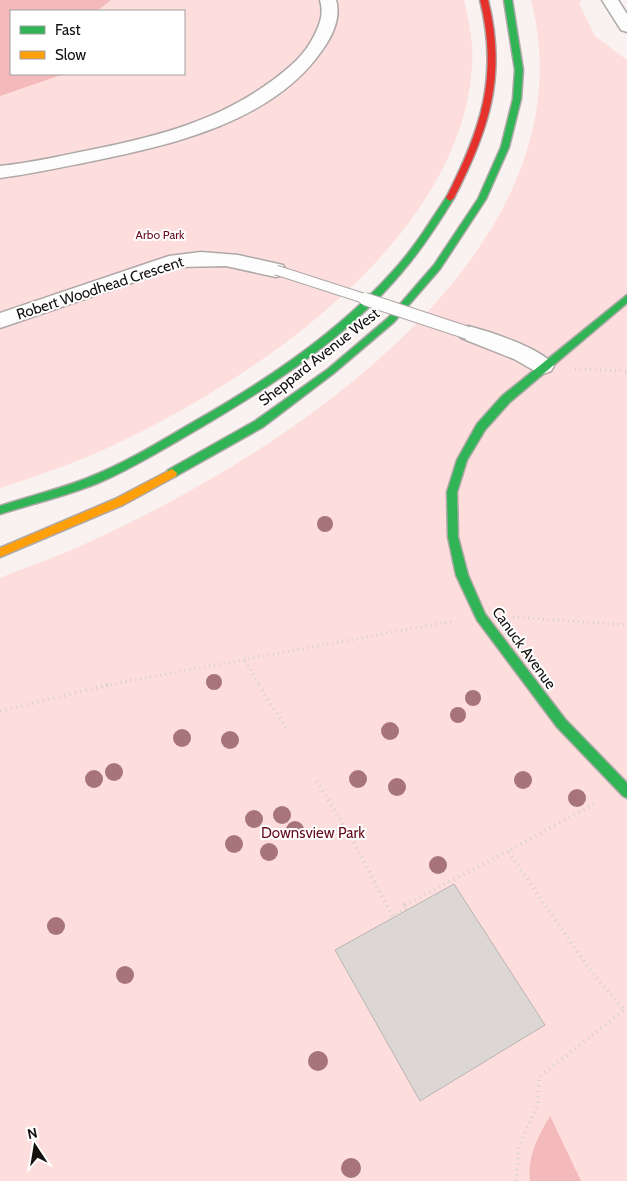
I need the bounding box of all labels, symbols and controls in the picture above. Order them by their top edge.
legend [10,10,185,75]
text: Fast [55,21,80,39]
text: Slow [55,46,86,64]
park label: Arbo Park [136,227,185,242]
street label: Robert Woodhead Crescent [14,252,186,324]
street label: Sheppard Avenue West [255,304,383,410]
street label: Canuck Avenue [488,603,560,693]
park label: Downsview Park [261,824,365,842]
north arrow [10,1121,60,1171]
text: N [26,1123,39,1143]

